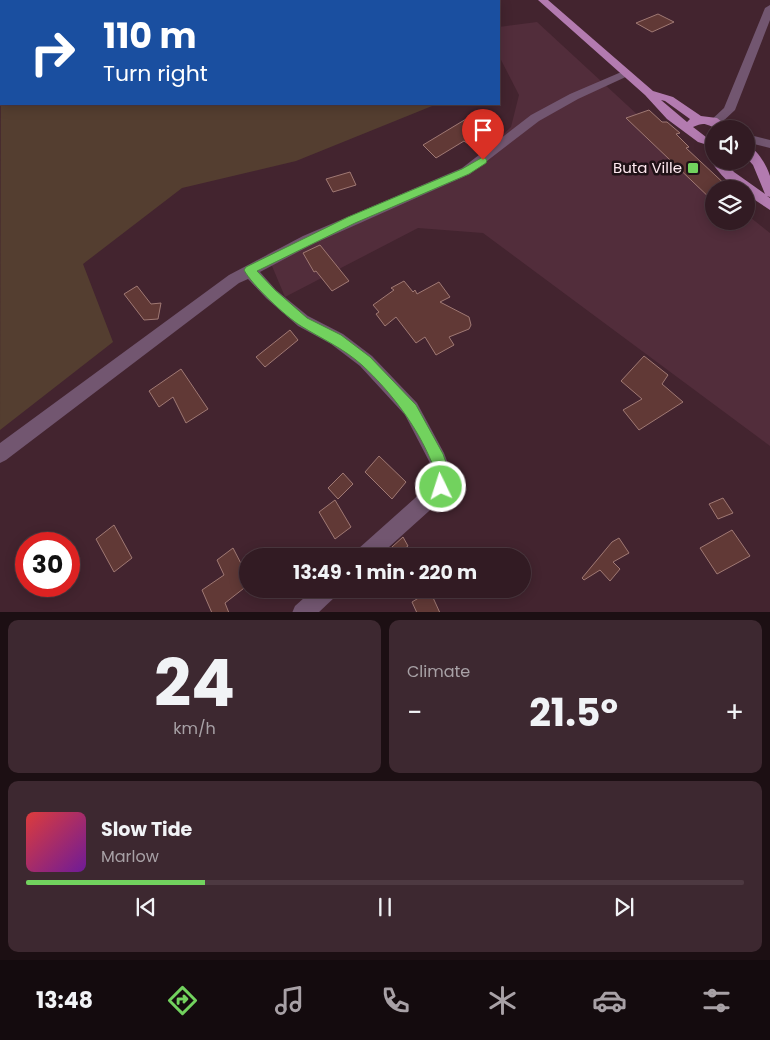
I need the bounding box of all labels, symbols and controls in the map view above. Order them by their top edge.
text: 110 m [103,11,197,60]
icon: right [20,20,85,85]
text: Turn right [103,58,208,89]
pin [462,109,504,160]
icon: arrive [469,116,497,144]
map controls [705,120,755,230]
button: sound [705,120,755,170]
place label: Buta Ville [613,157,682,178]
marker: Buta Ville [686,161,700,175]
button: layers [705,180,755,230]
position arrow [414,460,466,512]
speed limit sign: 30 [15,532,80,597]
text: 13:49 · 1 min · 220 m [293,559,477,586]
text: 24 [154,638,235,729]
text: Climate [407,660,470,683]
text: 21.5° [529,686,618,739]
text: − [407,693,422,732]
text: + [725,693,744,732]
text: km/h [173,717,216,740]
text: Slow Tide [101,816,192,843]
text: Marlow [101,845,159,868]
icon: previous [132,893,160,921]
icon: pause [371,893,399,921]
icon: next [610,893,638,921]
icon: directions [165,983,200,1018]
icon: music [272,983,307,1018]
icon: phone [378,983,413,1018]
icon: climate [485,983,520,1018]
icon: car [592,983,627,1018]
icon: filters [699,983,734,1018]
text: 13:48 [36,985,93,1016]

